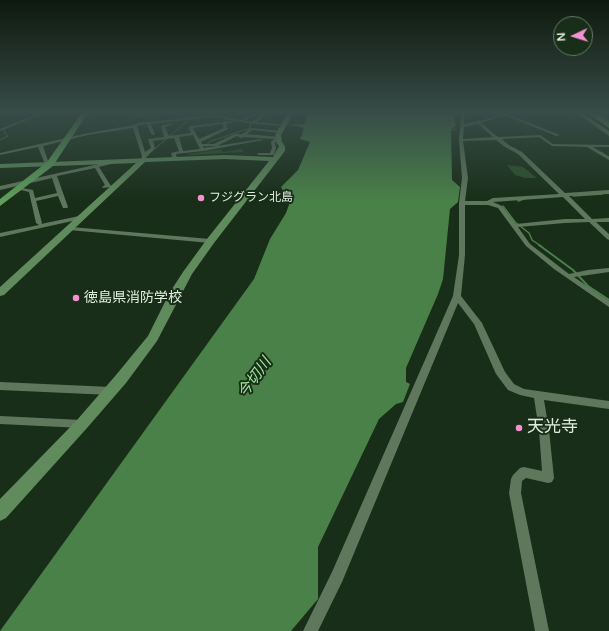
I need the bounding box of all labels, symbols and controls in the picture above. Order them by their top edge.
north arrow [553,16,593,56]
text: N [555,32,568,42]
place label: フジグラン北島 [209,191,293,205]
marker: フジグラン北島 [196,193,206,203]
place label: 徳島県消防学校 [84,290,182,306]
marker: 徳島県消防学校 [71,293,81,303]
water label: 今切川 [234,355,276,401]
place label: 天光寺 [527,418,578,438]
marker: 天光寺 [514,423,524,433]

